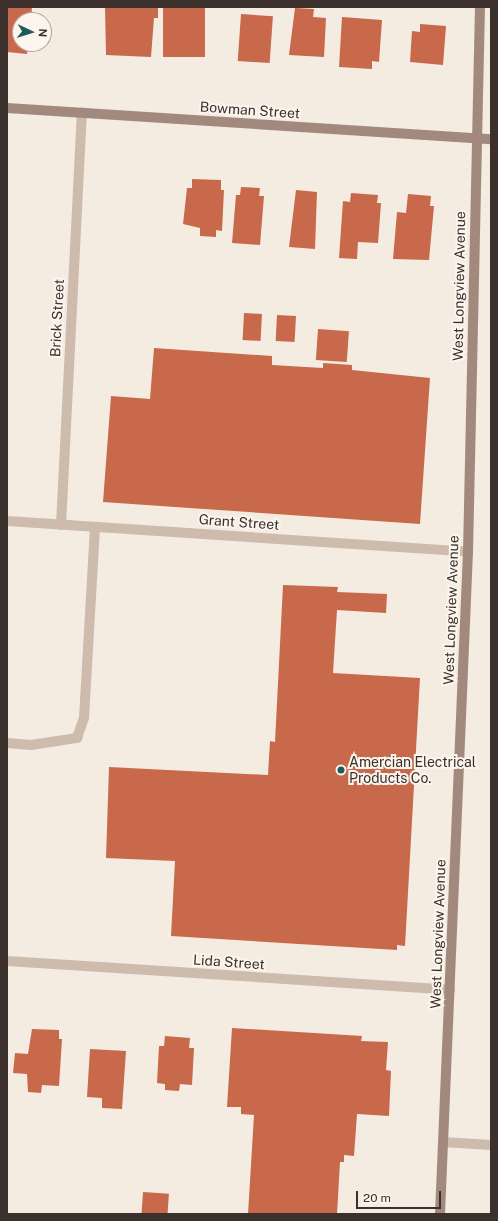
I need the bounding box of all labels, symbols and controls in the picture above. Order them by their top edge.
north arrow [12,12,52,52]
text: N [37,28,49,37]
street label: Bowman Street [199,98,301,122]
street label: West Longview Avenue [449,211,469,361]
street label: Brick Street [47,279,67,357]
street label: Grant Street [198,511,280,533]
street label: West Longview Avenue [440,535,462,685]
place label: Amercian Electrical Products Co. [349,754,476,786]
marker: Amercian Electrical Products Co. [336,765,346,775]
street label: West Longview Avenue [427,859,449,1009]
street label: Lida Street [193,951,265,973]
scale bar [358,1183,443,1209]
text: 20 m [363,1191,391,1205]

